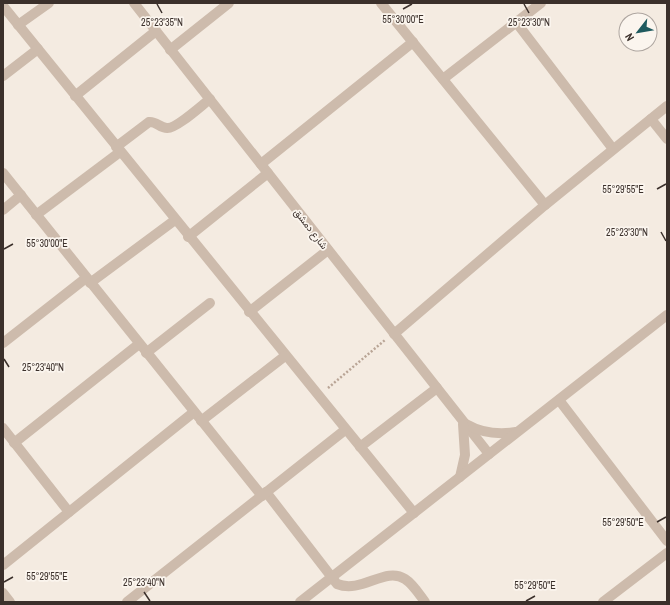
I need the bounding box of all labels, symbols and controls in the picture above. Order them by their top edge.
north arrow [618,12,658,52]
text: 55°30'00"E [382,13,424,26]
text: 25°23'35"N [141,16,183,29]
text: 25°23'30"N [508,16,550,29]
text: N [622,31,637,44]
text: 55°29'55"E [602,183,644,196]
street label: شارع دمشق [291,206,331,252]
text: 25°23'30"N [606,226,648,239]
text: 55°30'00"E [26,237,68,250]
text: 25°23'40"N [22,361,64,374]
text: 55°29'50"E [602,516,644,529]
text: 55°29'55"E [26,570,68,583]
text: 25°23'40"N [123,576,165,589]
text: 55°29'50"E [514,579,556,592]

